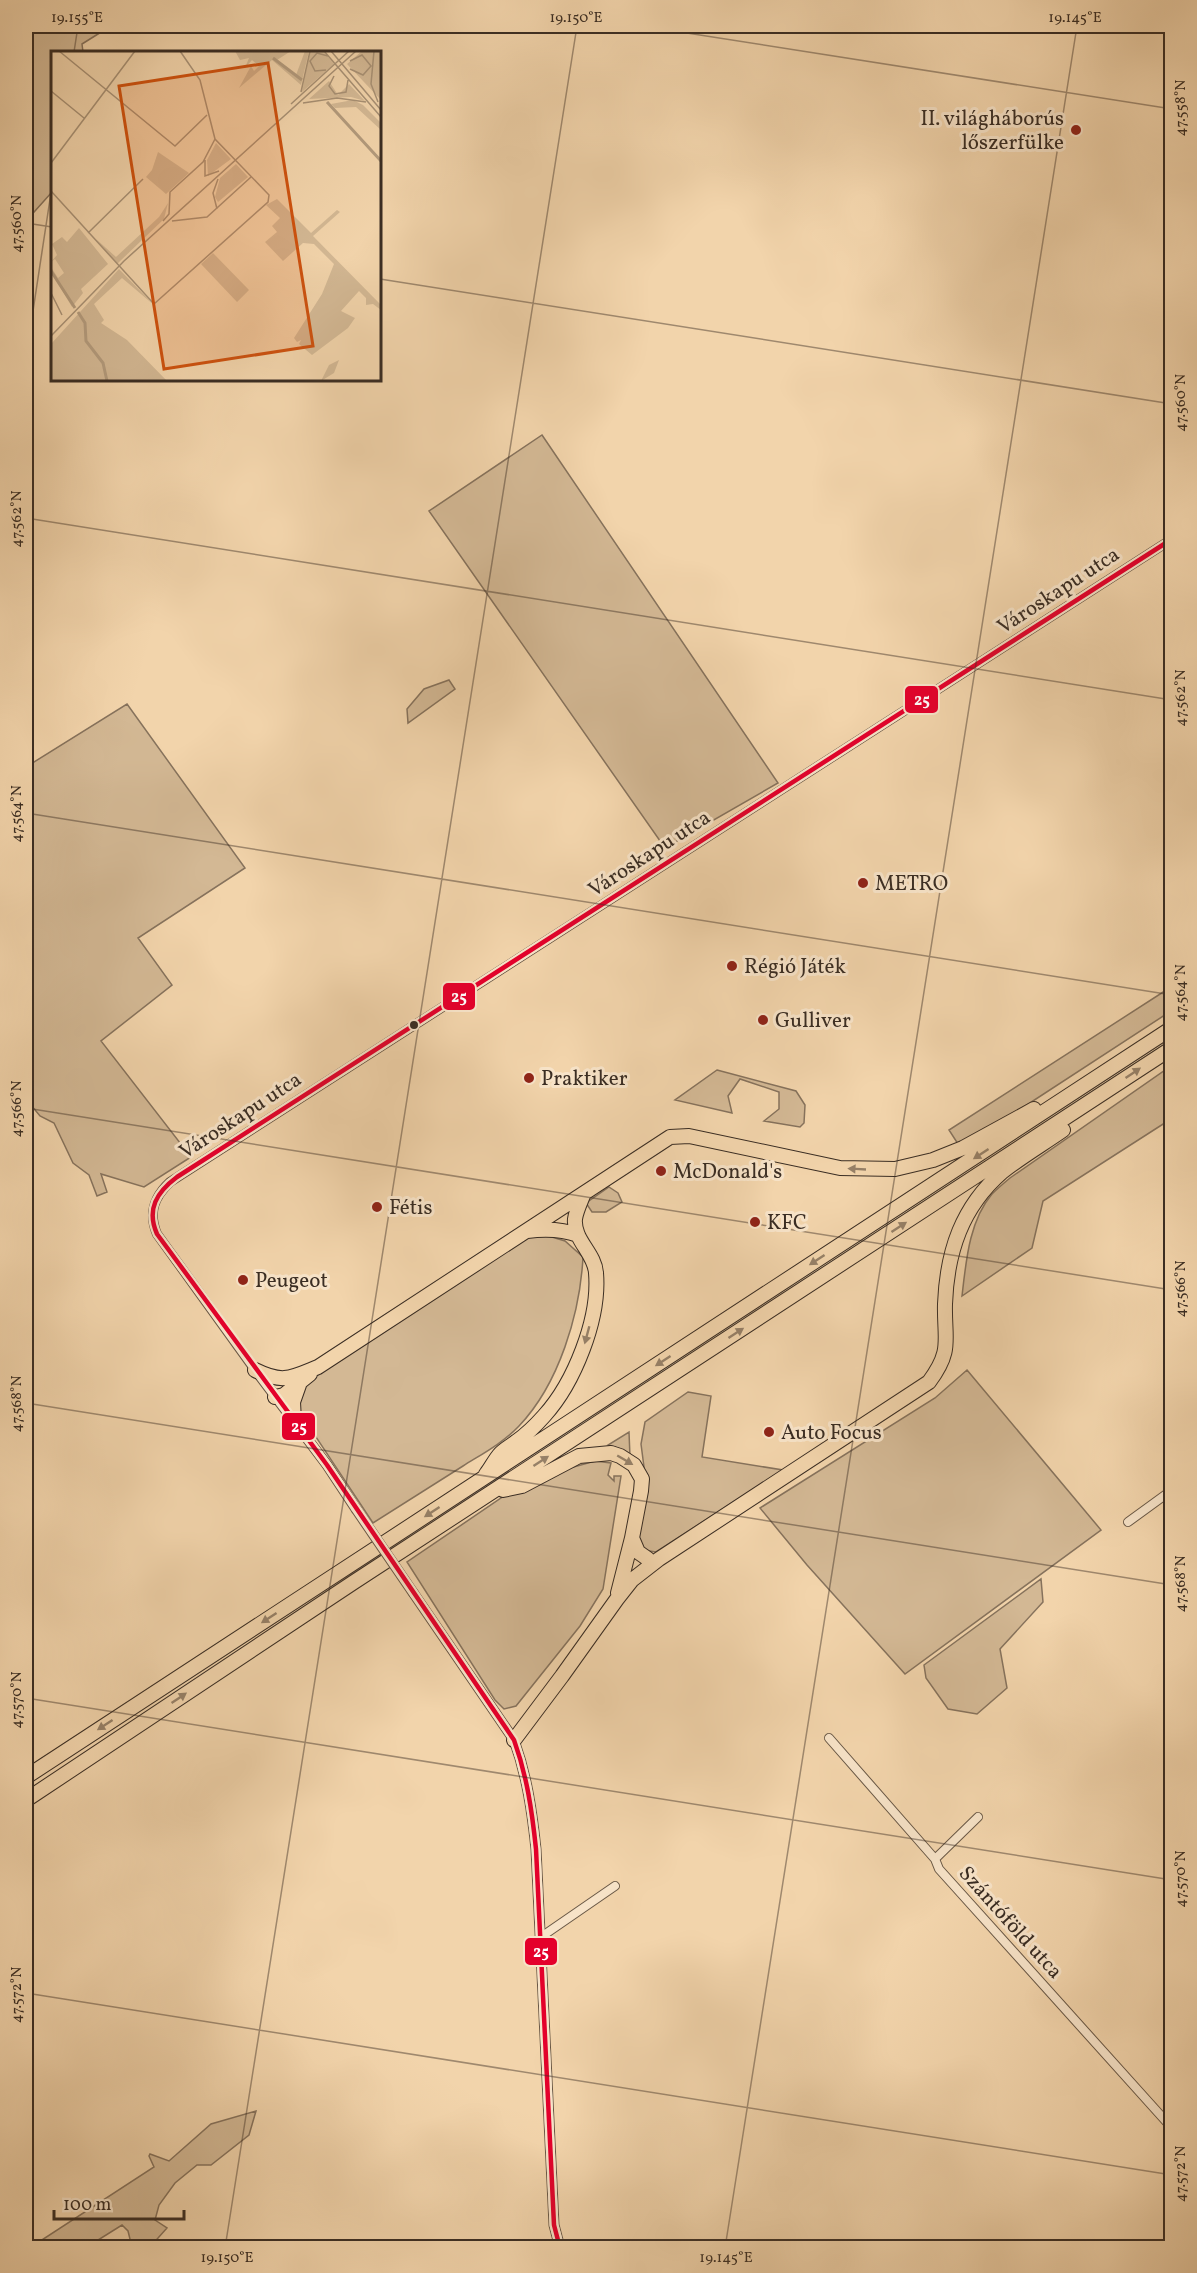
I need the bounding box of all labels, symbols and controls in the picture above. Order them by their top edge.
text: 19.155°E [51,8,103,29]
text: 19.150°E [549,8,603,29]
text: 19.145°E [1048,8,1102,29]
inset map [51,51,381,381]
text: 47.558°N [1171,80,1192,136]
place label: II. világháborús lőszerfülke [920,105,1064,158]
marker: II. világháborús lőszerfülke [1069,123,1083,137]
text: 47.560°N [7,195,28,253]
text: 47.560°N [1171,374,1192,432]
text: 47.562°N [7,490,28,548]
street label: Városkapu utca [992,541,1126,642]
text: 47.562°N [1171,669,1192,727]
line badge: 25 [904,685,939,714]
text: 25 [914,690,930,712]
text: 47.564°N [7,785,28,843]
street label: Városkapu utca [583,804,717,905]
place label: METRO [875,870,948,899]
marker: METRO [856,876,870,890]
place label: Régió Játék [744,953,846,982]
marker: Régió Játék [725,959,739,973]
text: 47.564°N [1171,964,1192,1022]
line badge: 25 [442,982,476,1011]
text: 25 [451,987,467,1009]
place label: Gulliver [775,1007,851,1036]
marker: Gulliver [756,1013,770,1027]
unlabelled marker [408,1019,420,1031]
place label: Praktiker [541,1065,628,1094]
street label: Városkapu utca [174,1066,308,1167]
one-way arrow [1124,1068,1141,1079]
marker: Praktiker [522,1071,536,1085]
text: 47.566°N [7,1080,28,1138]
one-way arrow [973,1148,989,1160]
place label: McDonald's [673,1158,782,1187]
marker: McDonald's [654,1164,668,1178]
one-way arrow [848,1165,867,1174]
place label: Fétis [389,1194,432,1223]
marker: Fétis [370,1200,384,1214]
place label: KFC [767,1209,807,1238]
marker: KFC [748,1215,762,1229]
one-way arrow [891,1221,908,1232]
one-way arrow [809,1255,825,1266]
text: 47.566°N [1171,1260,1192,1318]
place label: Peugeot [255,1267,328,1296]
marker: Peugeot [236,1273,250,1287]
one-way arrow [582,1326,591,1344]
one-way arrow [728,1328,745,1339]
one-way arrow [655,1355,671,1367]
text: 47.568°N [7,1375,28,1433]
line badge: 25 [281,1412,316,1441]
text: 25 [291,1417,307,1439]
place label: Auto Focus [781,1419,882,1448]
marker: Auto Focus [762,1425,776,1439]
one-way arrow [533,1455,549,1467]
one-way arrow [617,1455,634,1465]
one-way arrow [424,1506,440,1517]
text: 47.568°N [1171,1555,1192,1613]
one-way arrow [261,1612,277,1623]
text: 47.570°N [7,1671,28,1729]
one-way arrow [171,1692,187,1704]
one-way arrow [97,1719,114,1730]
text: 47.570°N [1171,1850,1192,1908]
street label: Szántóföld utca [951,1860,1069,1986]
line badge: 25 [524,1937,558,1966]
text: 25 [533,1942,549,1964]
text: 47.572°N [7,1967,28,2023]
text: 47.572°N [1171,2146,1192,2202]
scale bar [54,2183,184,2221]
text: 100 m [63,2193,112,2218]
text: 19.150°E [200,2248,254,2269]
text: 19.145°E [699,2248,753,2269]

